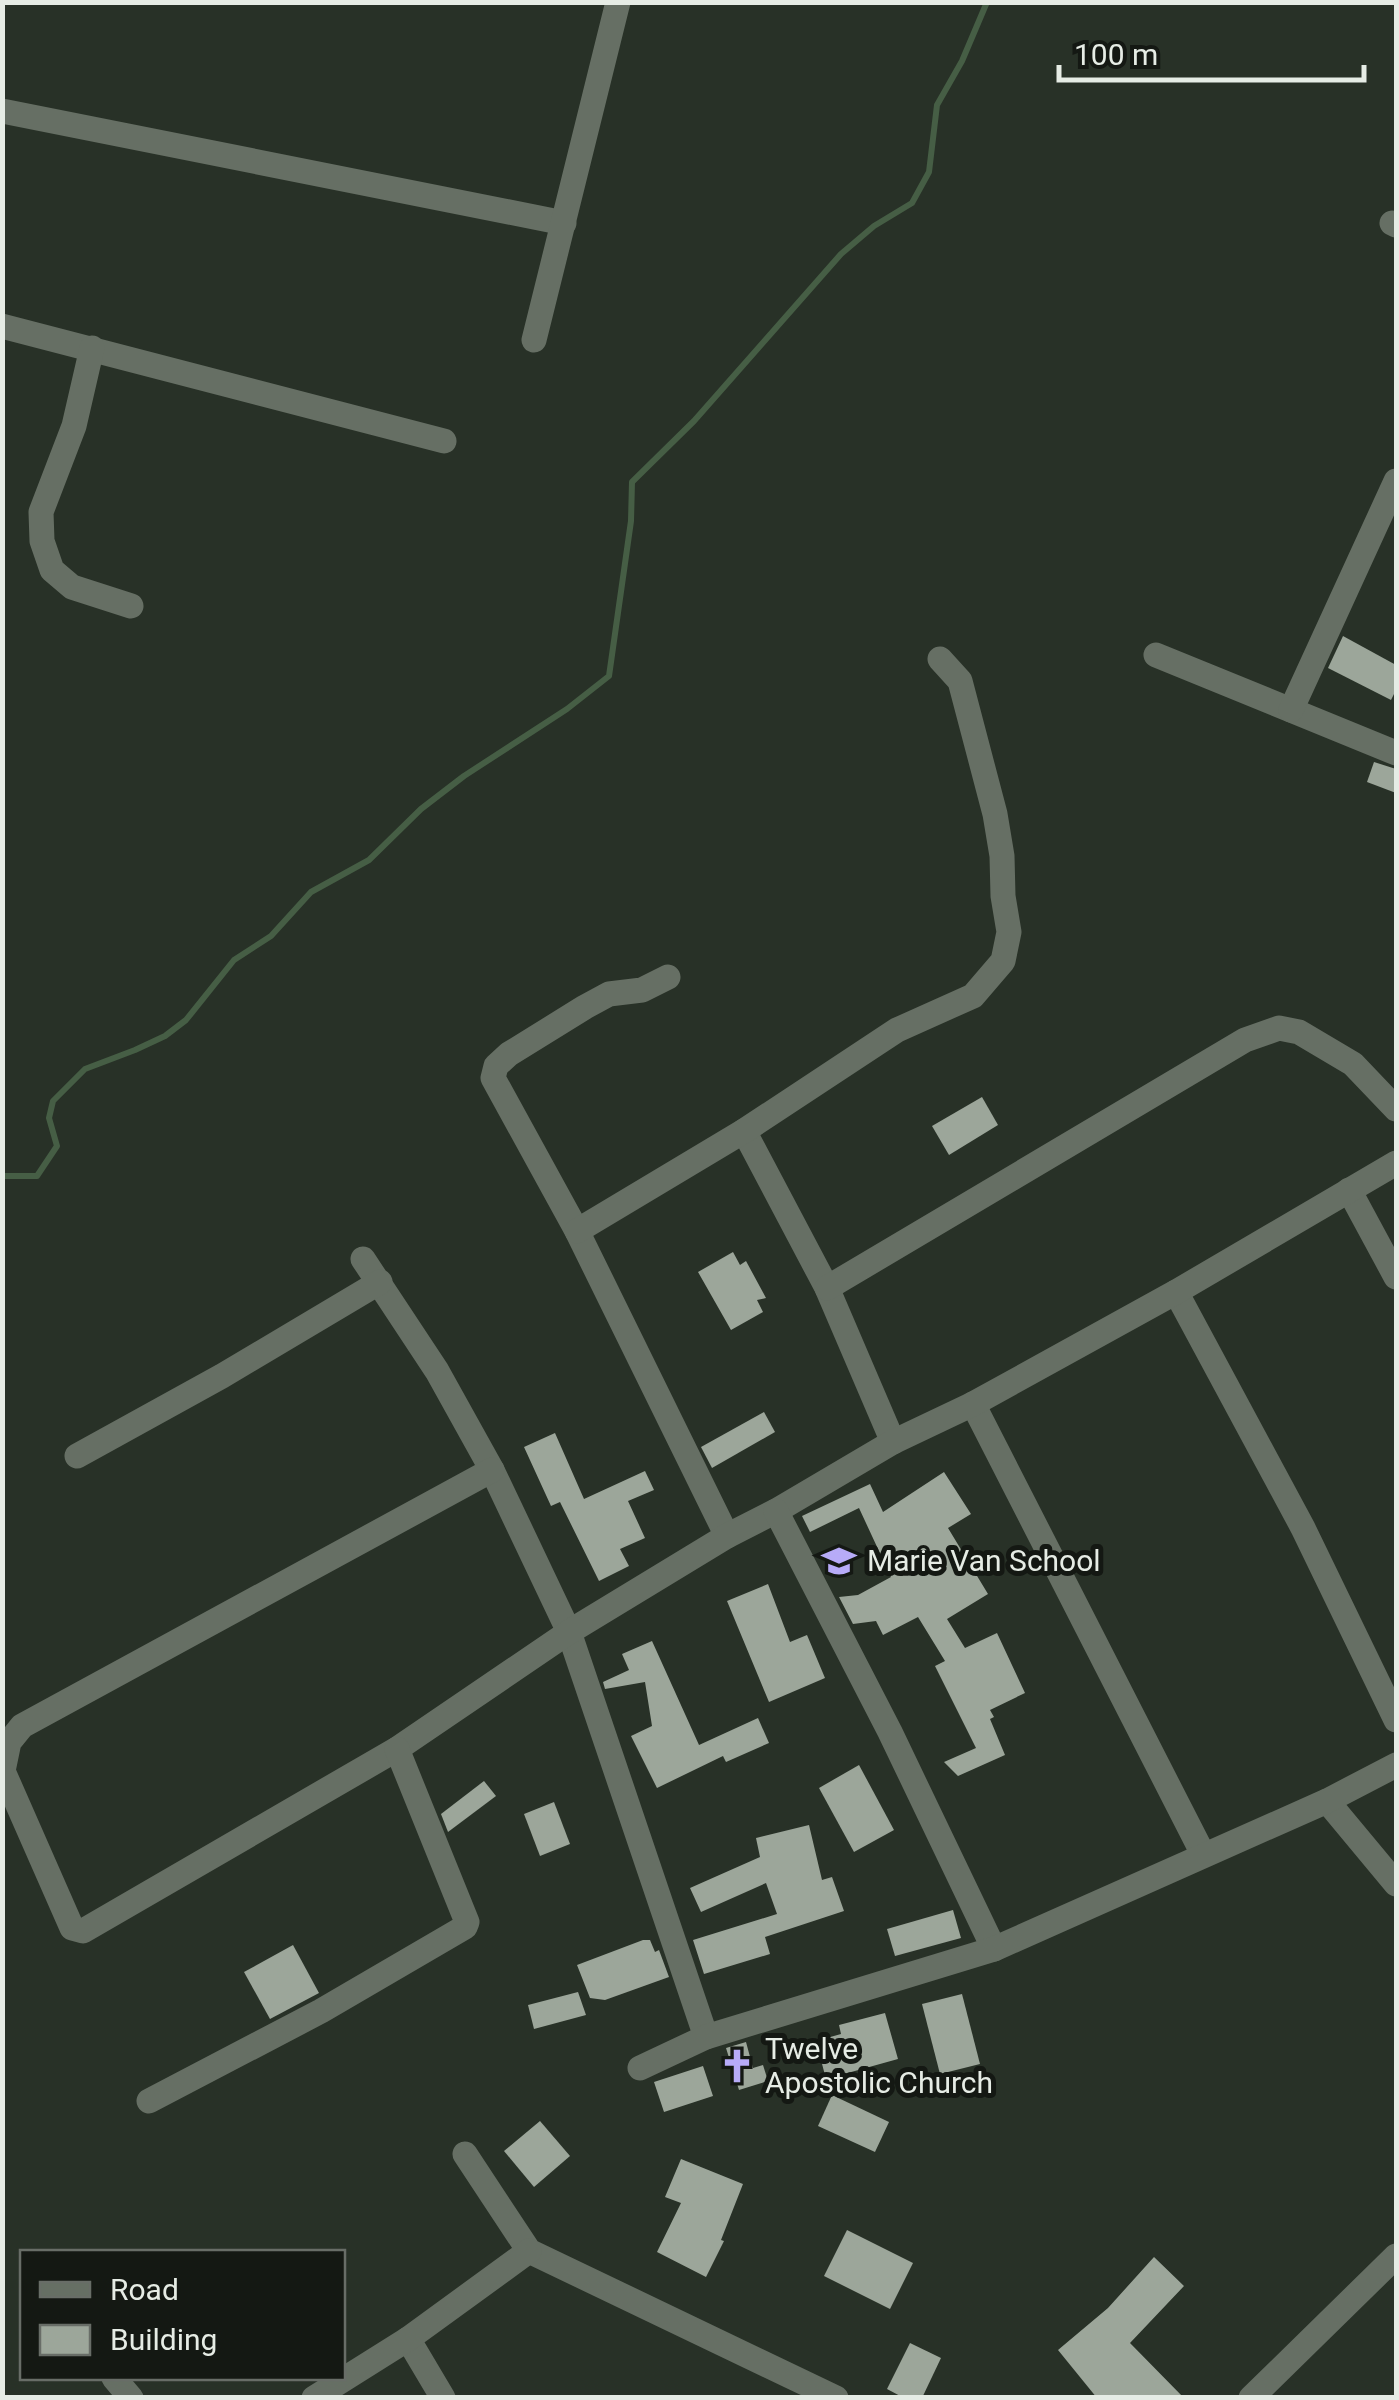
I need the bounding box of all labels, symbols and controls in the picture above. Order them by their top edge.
scale bar [1059,20,1364,82]
text: 100 m [1074,37,1158,72]
school or university icon: Marie Van School [820,1542,858,1580]
place label: Marie Van School [867,1543,1101,1578]
place label: Twelve Apostolic Church [765,2031,993,2100]
church icon: Twelve Apostolic Church [718,2047,756,2085]
legend [20,2250,345,2380]
text: Road [110,2272,179,2307]
text: Building [110,2322,217,2357]

